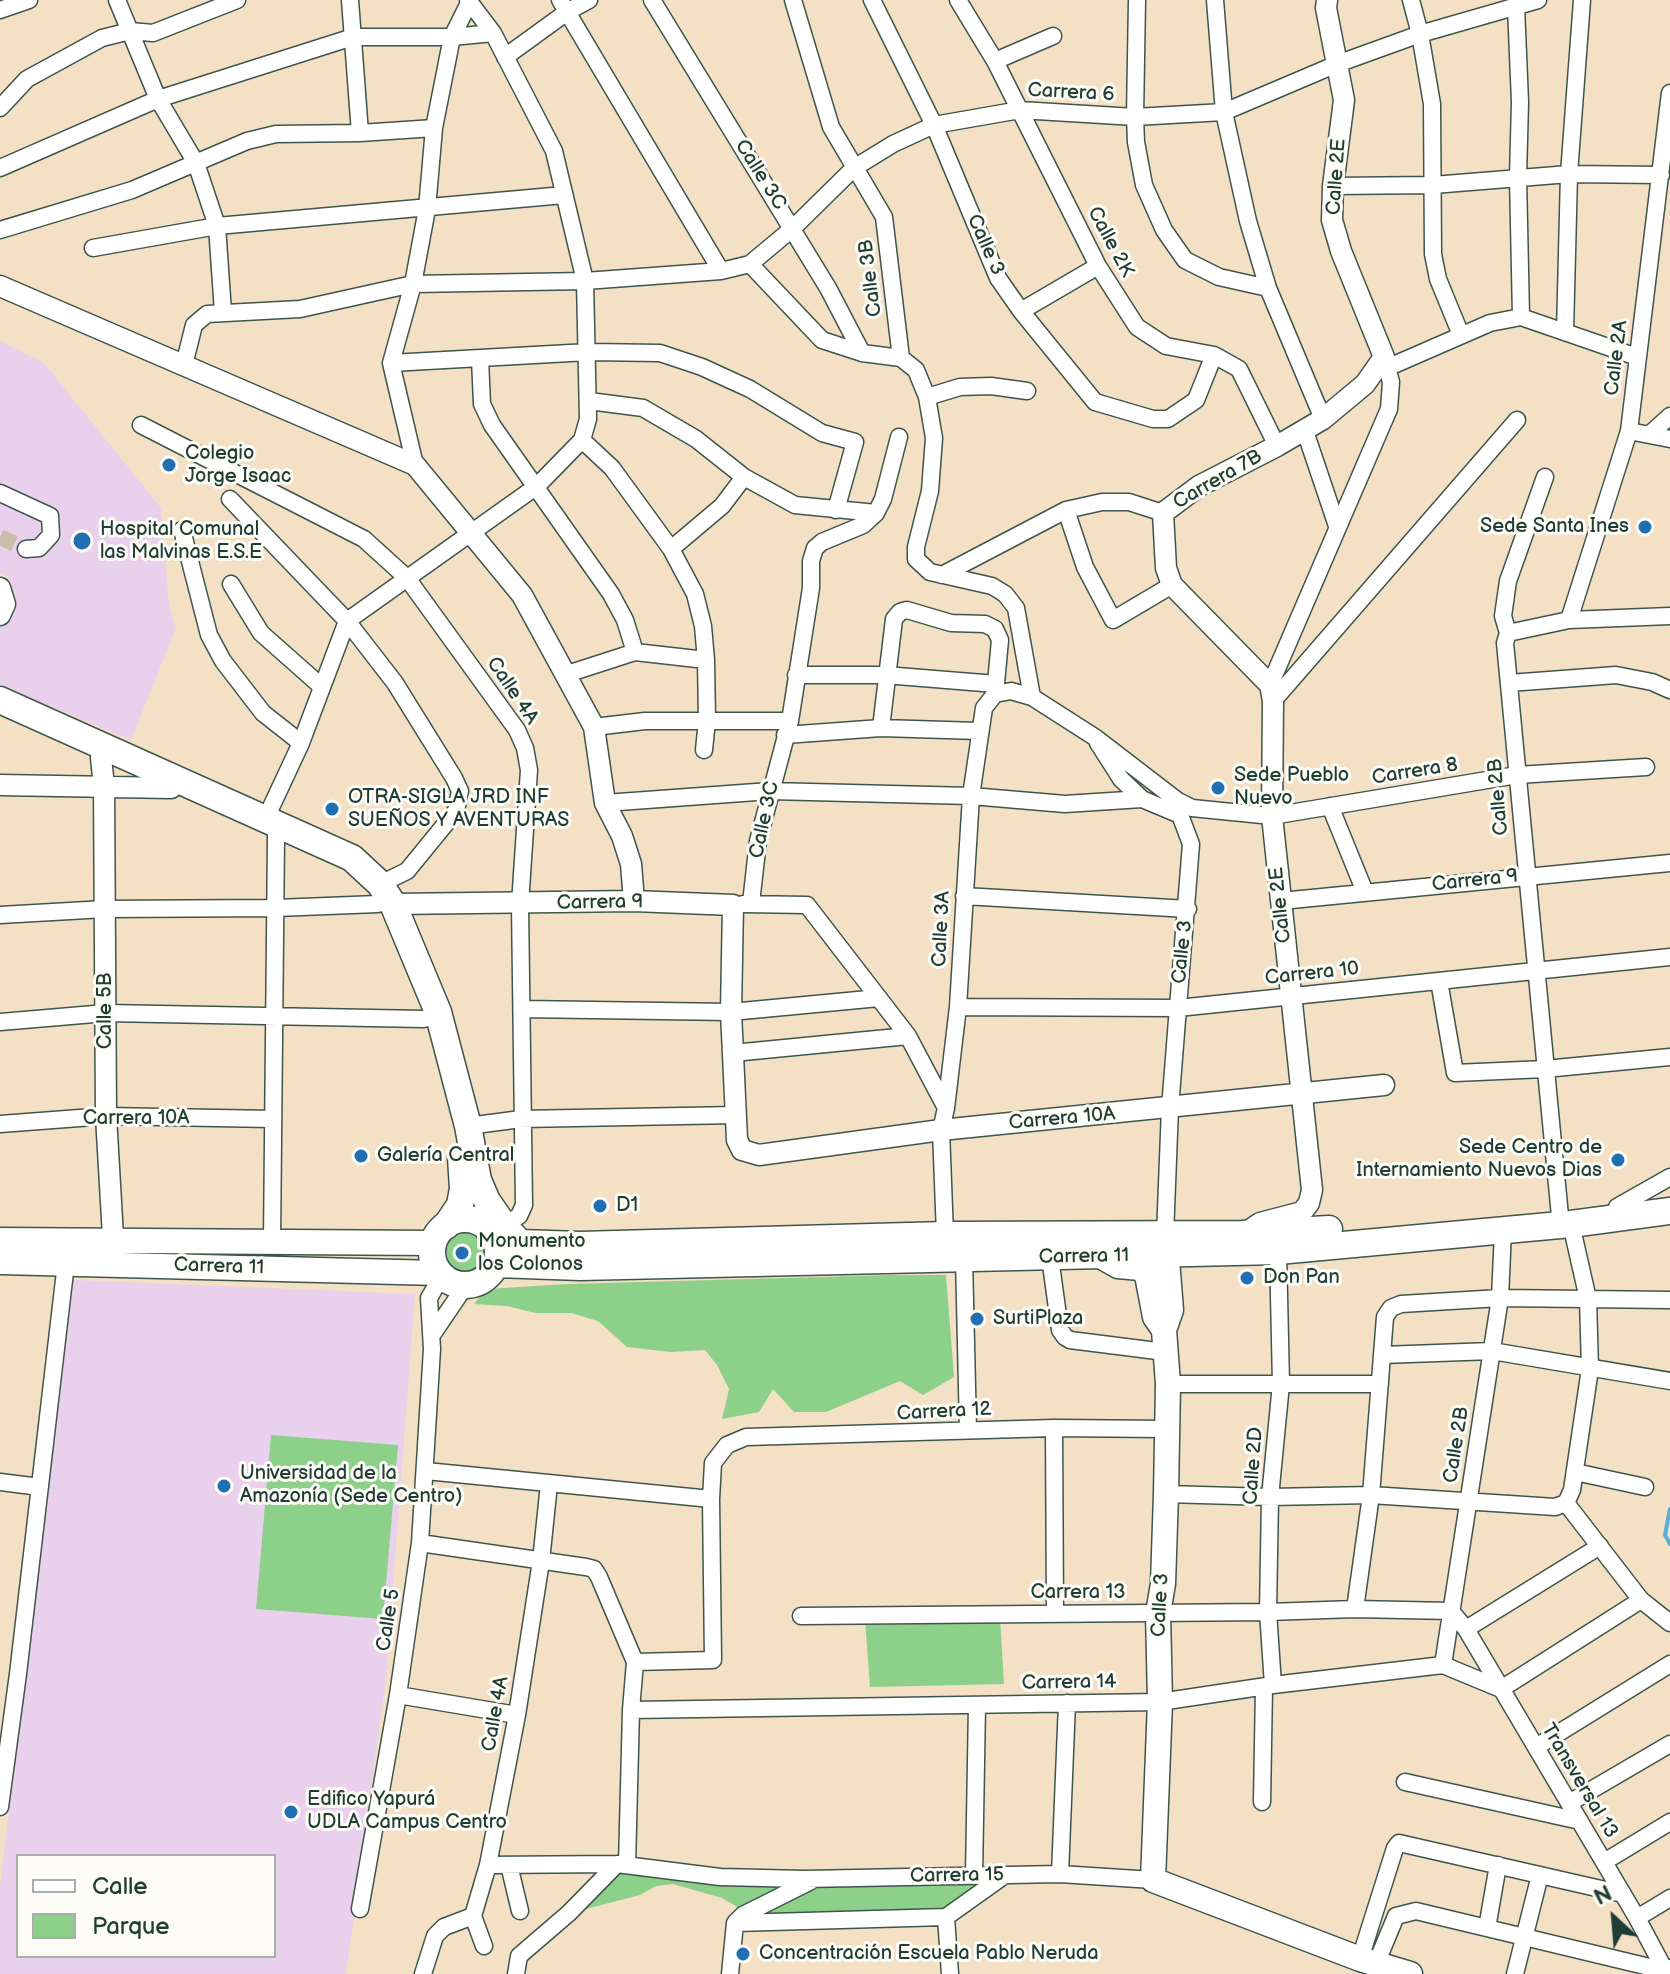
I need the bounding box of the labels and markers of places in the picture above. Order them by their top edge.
place label: Colegio Jorge Isaac [185,442,291,489]
marker: Colegio Jorge Isaac [160,456,178,474]
place label: Sede Santa Ines [1480,515,1629,539]
place label: Hospital Comunal las Malvinas E.S.E [100,518,262,565]
marker: Sede Santa Ines [1636,518,1654,536]
marker: Hospital Comunal las Malvinas E.S.E [71,530,93,552]
place label: Sede Pueblo Nuevo [1234,764,1349,811]
marker: Sede Pueblo Nuevo [1209,779,1227,797]
place label: OTRA-SIGLA JRD INF SUEÑOS Y AVENTURAS [348,786,569,833]
marker: OTRA-SIGLA JRD INF SUEÑOS Y AVENTURAS [323,800,341,818]
place label: Sede Centro de Internamiento Nuevos Dias [1356,1136,1602,1183]
place label: Galería Central [377,1144,514,1168]
marker: Galería Central [352,1147,370,1165]
marker: Sede Centro de Internamiento Nuevos Dias [1609,1151,1627,1169]
place label: D1 [616,1194,638,1218]
marker: D1 [591,1197,609,1215]
place label: Monumento los Colonos [478,1230,586,1277]
marker: Monumento los Colonos [453,1244,471,1262]
place label: Don Pan [1263,1266,1340,1290]
marker: Don Pan [1238,1269,1256,1287]
place label: SurtiPlaza [993,1307,1083,1331]
marker: SurtiPlaza [968,1310,986,1328]
place label: Universidad de la Amazonía (Sede Centro) [240,1462,462,1509]
marker: Universidad de la Amazonía (Sede Centro) [215,1477,233,1495]
place label: Edifico Yapurá UDLA Campus Centro [307,1788,507,1835]
marker: Edifico Yapurá UDLA Campus Centro [282,1803,300,1821]
place label: Concentración Escuela Pablo Neruda [759,1942,1099,1966]
marker: Concentración Escuela Pablo Neruda [734,1945,752,1963]

